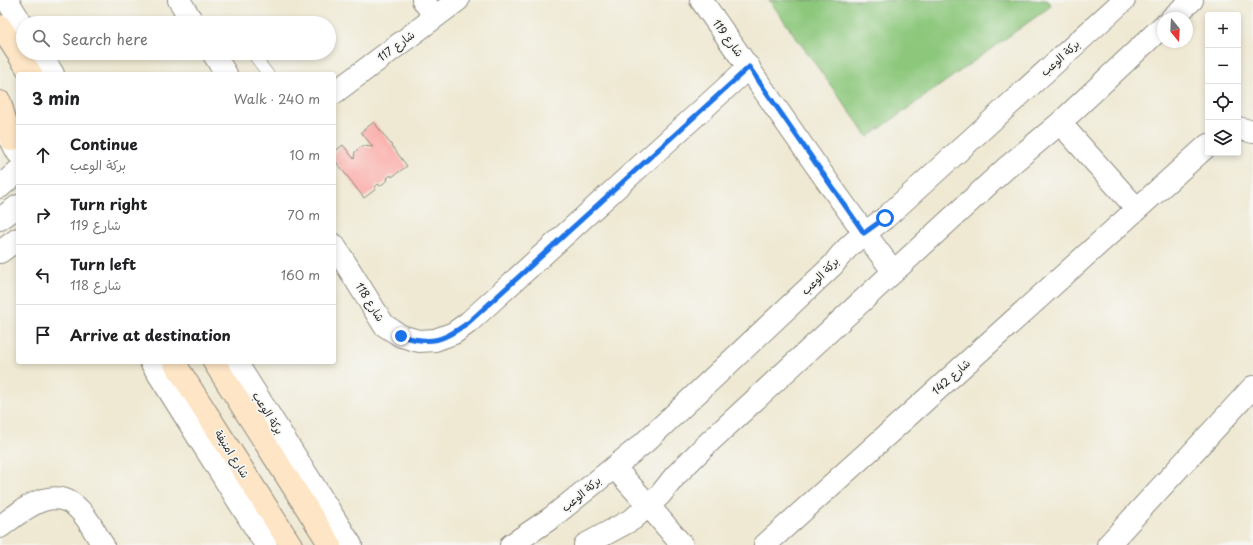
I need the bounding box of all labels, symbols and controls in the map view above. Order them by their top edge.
north arrow [1157,12,1193,48]
map controls [1205,12,1241,156]
button: + [1205,12,1241,48]
street label: شارع 119 [708,15,748,61]
search box [16,16,336,60]
street label: شارع 117 [373,26,419,66]
icon: search [30,27,52,49]
text: Search here [62,27,148,50]
street label: بركة الوعب [1036,35,1083,80]
button: − [1205,48,1241,84]
button: locate [1205,84,1241,120]
text: 3 min [32,85,80,111]
text: Walk · 240 m [234,89,320,108]
button: layers [1205,120,1241,156]
text: Continue [70,132,138,155]
icon: ahead [32,144,54,166]
text: 10 m [290,145,320,164]
text: بركة الوعب [70,155,126,174]
text: Turn right [70,192,147,215]
icon: right [32,204,54,226]
text: 70 m [287,205,320,224]
route start [876,209,894,227]
text: شارع 119 [70,215,121,234]
text: Turn left [70,252,136,275]
street label: بركة الوعب [797,253,842,298]
icon: left [32,264,54,286]
text: 160 m [281,265,320,284]
text: شارع 118 [70,275,121,294]
street label: شارع 118 [351,279,389,325]
text: Arrive at destination [70,323,231,346]
icon: arrive [32,324,54,346]
route end [392,327,410,345]
street label: شارع 142 [928,355,974,399]
street label: بركة الوعب [249,388,288,437]
street label: شارع امنيفة [210,426,254,482]
street label: بركة الوعب [557,472,604,515]

